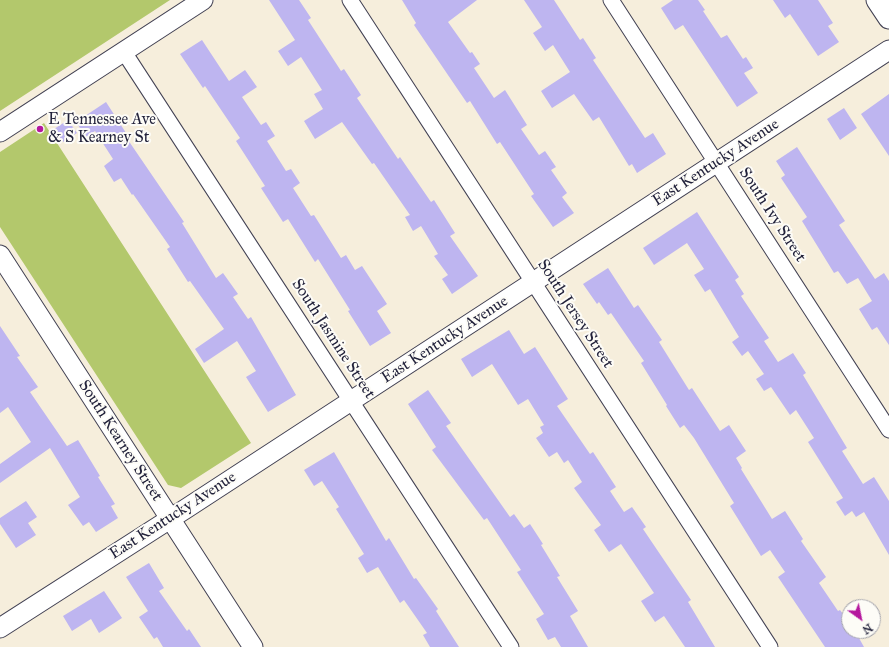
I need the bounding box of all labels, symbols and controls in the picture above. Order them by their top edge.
place label: E Tennessee Ave & S Kearney St [48,110,156,148]
street label: East Kentucky Avenue [649,115,783,211]
marker: E Tennessee Ave & S Kearney St [35,124,45,134]
street label: South Ivy Street [734,164,810,266]
street label: South Jersey Street [533,256,617,372]
street label: South Jasmine Street [287,276,379,402]
street label: East Kentucky Avenue [378,292,512,388]
street label: South Kearney Street [74,377,166,505]
street label: East Kentucky Avenue [106,468,240,564]
north arrow [841,599,881,639]
text: N [860,621,875,637]

